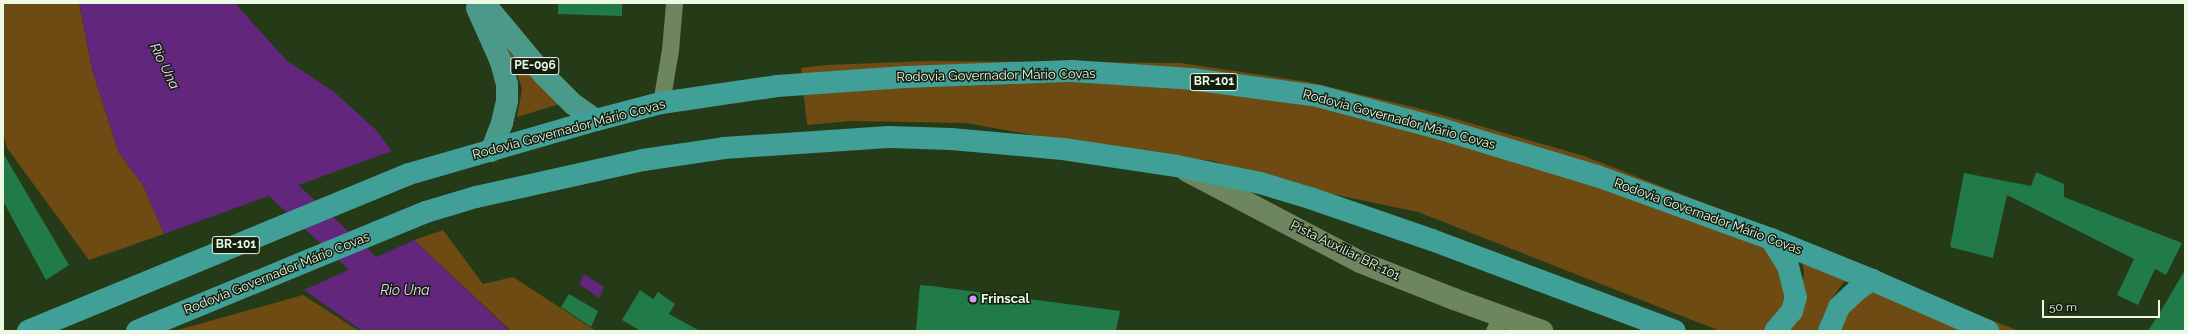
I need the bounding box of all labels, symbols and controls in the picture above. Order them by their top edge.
water label: Rio Una [147,40,183,92]
road number: PE-096 [510,56,560,76]
street label: Rodovia Governador Mário Covas [896,66,1096,86]
road number: BR-101 [1189,72,1239,92]
street label: Rodovia Governador Mário Covas [1301,87,1497,153]
street label: Rodovia Governador Mário Covas [471,97,667,163]
street label: Rodovia Governador Mário Covas [1612,176,1804,258]
street label: Pista Auxiliar BR-101 [1287,218,1403,284]
street label: Rodovia Governador Mário Covas [182,229,372,319]
road number: BR-101 [211,235,261,255]
water label: Rio Una [380,282,430,298]
place label: Frinscal [981,291,1030,307]
scale bar [2044,292,2162,318]
marker: Frinscal [968,294,978,304]
text: 50 m [2049,300,2077,314]

